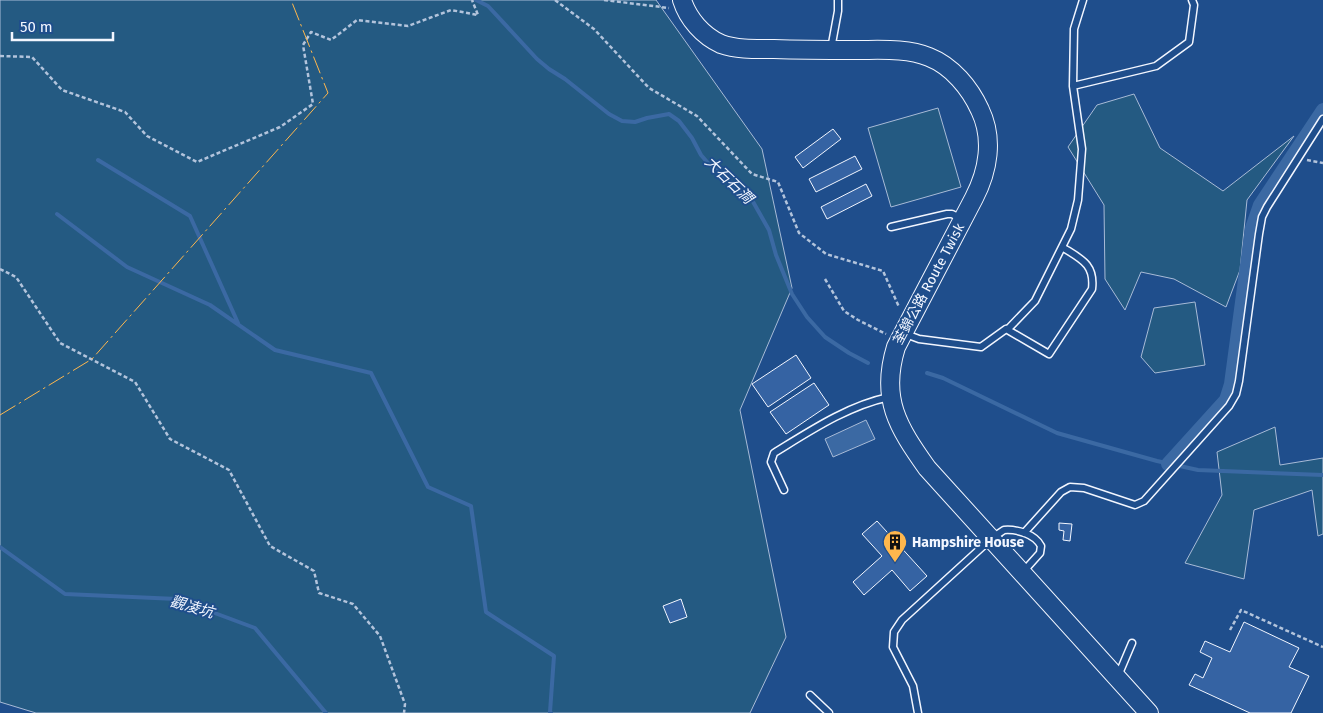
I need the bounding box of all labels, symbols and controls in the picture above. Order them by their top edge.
scale bar [12,10,114,42]
text: 50 m [20,18,53,36]
water label: 大石石澗 [701,153,758,209]
street label: 荃錦公路 Route Twisk [890,220,969,348]
building icon: Hampshire House [882,529,908,563]
place label: Hampshire House [912,534,1024,551]
water label: 觀凌坑 [168,592,218,622]

